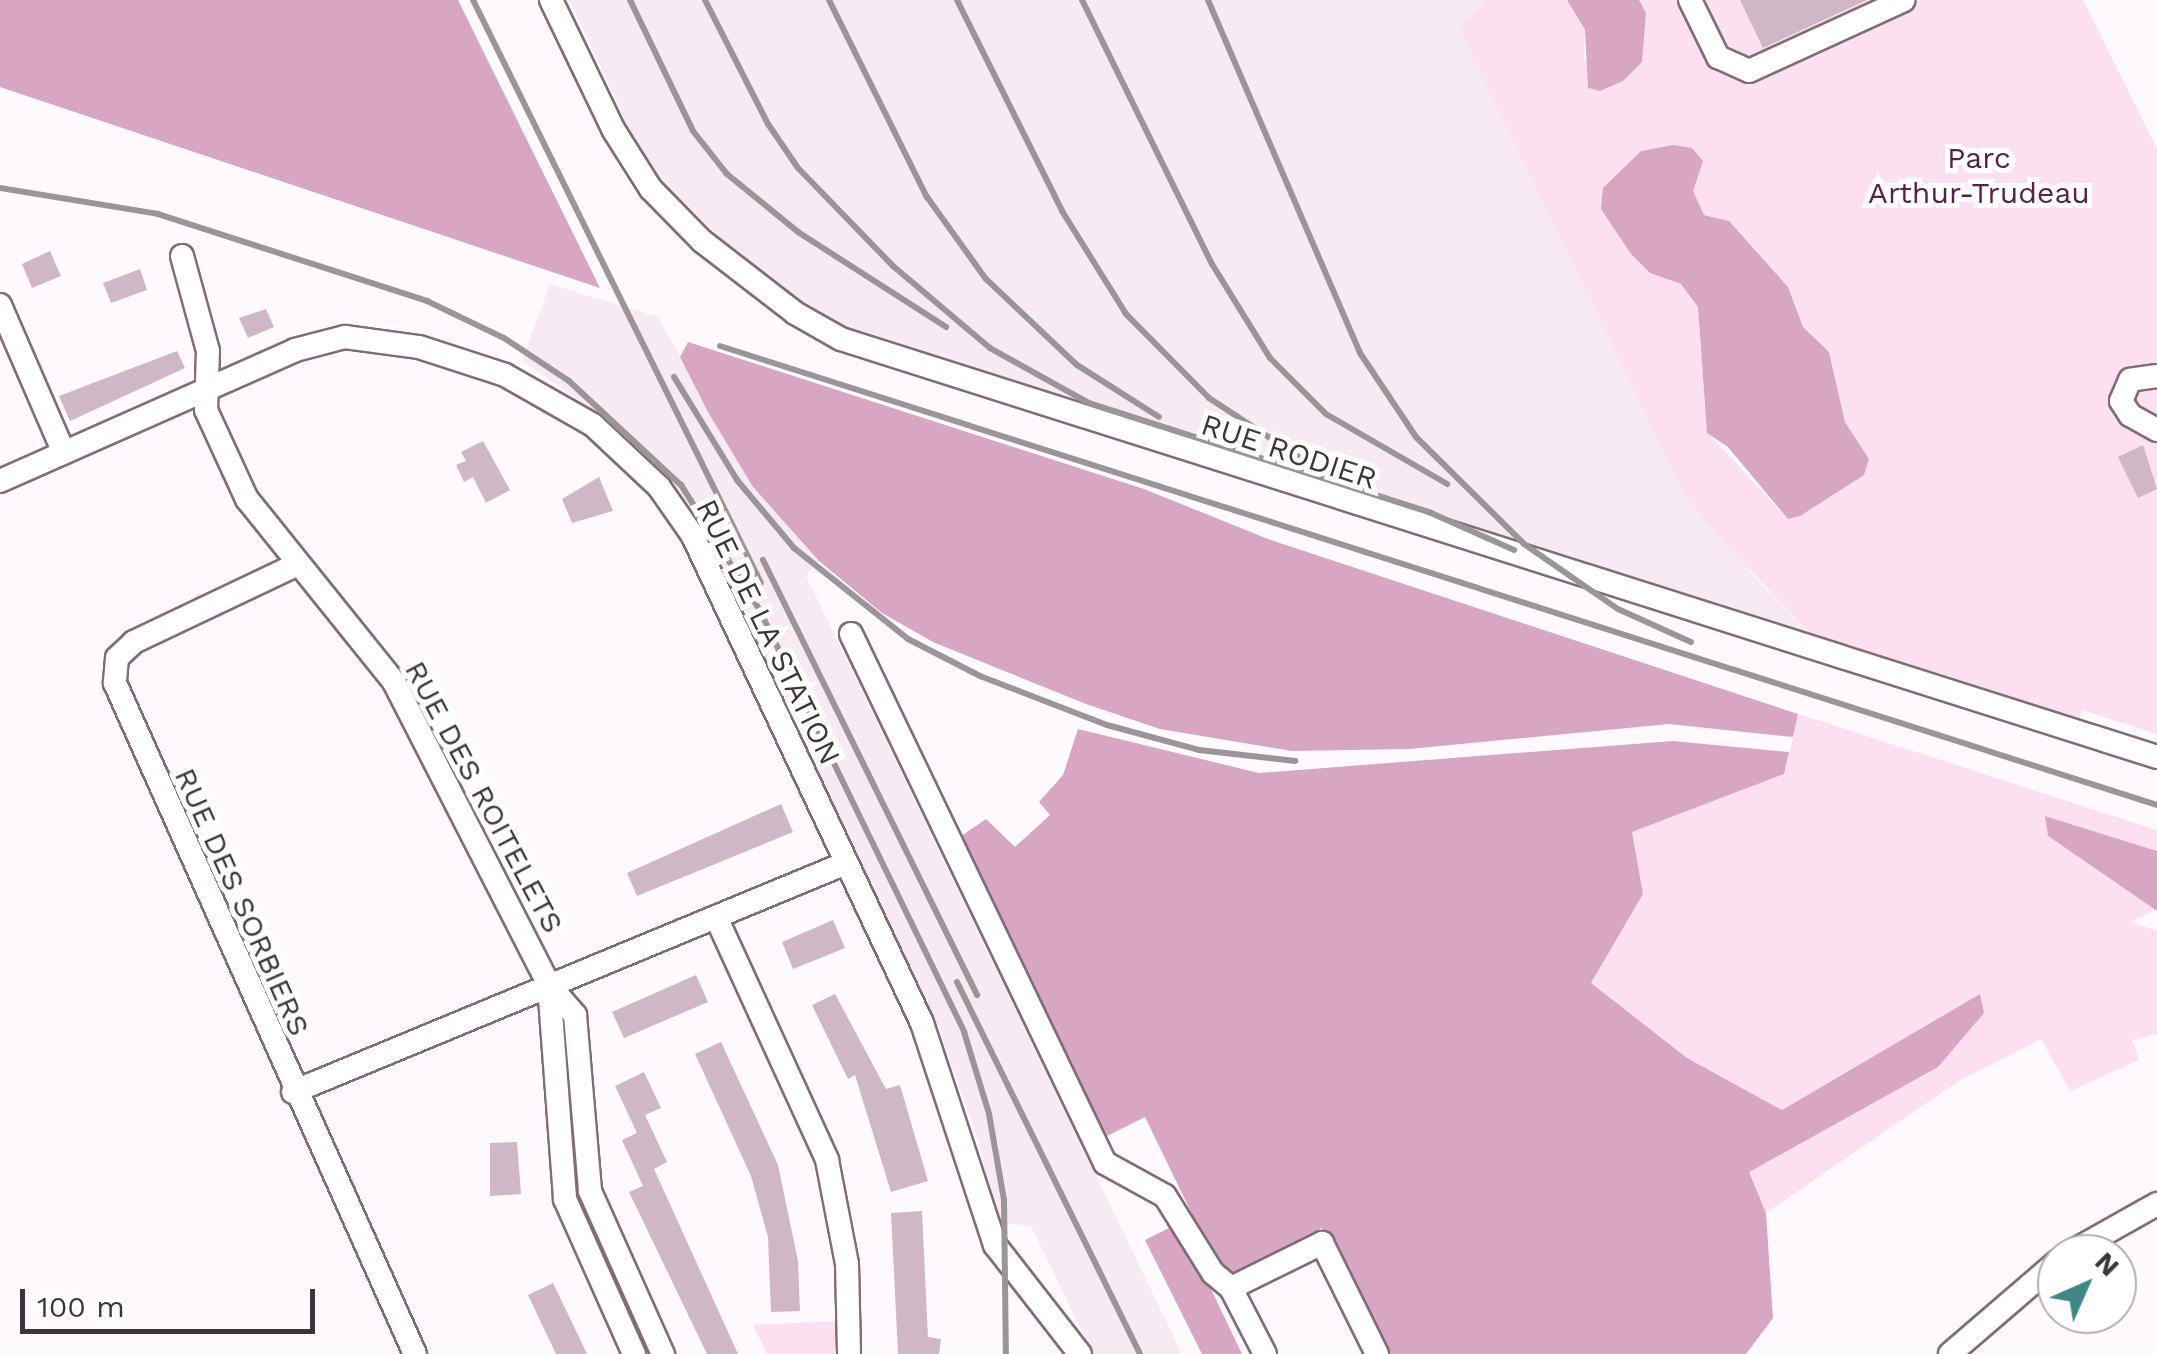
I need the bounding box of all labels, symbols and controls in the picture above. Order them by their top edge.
park label: Parc Arthur-Trudeau [1868,140,2090,210]
street label: RUE RODIER [1197,407,1381,497]
street label: RUE DE LA STATION [688,493,848,771]
street label: RUE DES ROITELETS [397,655,571,939]
street label: RUE DES SORBIERS [167,763,317,1041]
north arrow [2037,1234,2137,1334]
text: N [2088,1245,2126,1283]
scale bar [25,1269,320,1331]
text: 100 m [37,1289,125,1324]

